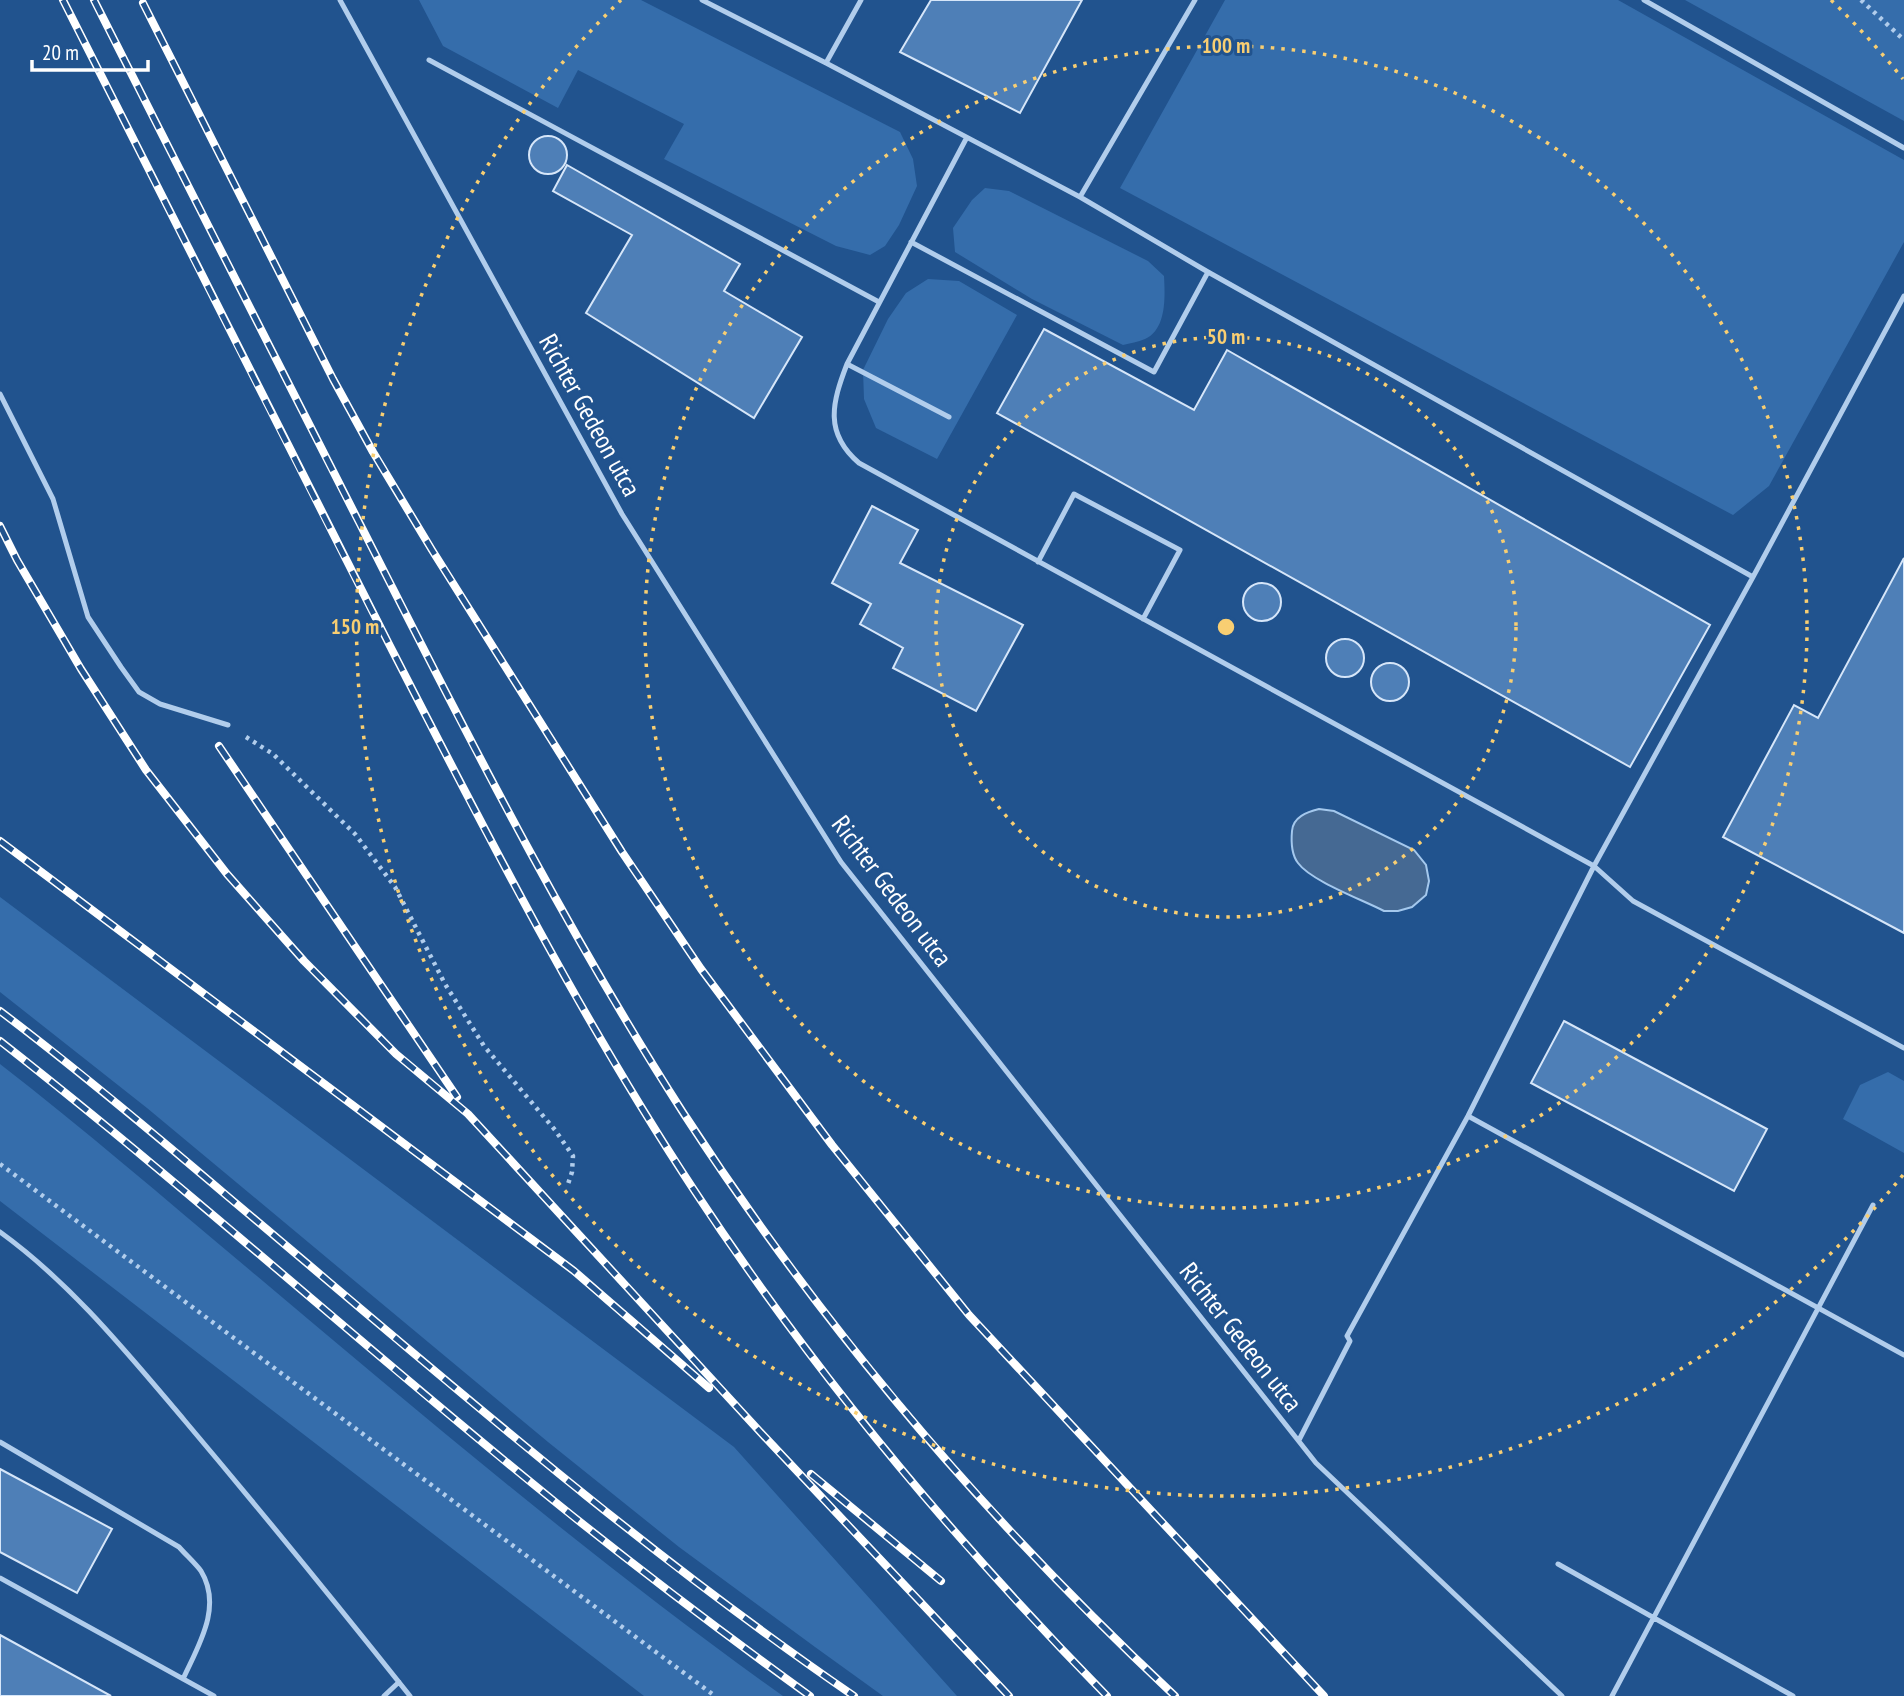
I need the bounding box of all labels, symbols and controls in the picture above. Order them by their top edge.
scale bar [32,28,147,72]
text: 100 m [1202,32,1250,59]
text: 20 m [42,39,79,66]
text: 50 m [1207,323,1245,350]
street label: Richter Gedeon utca [532,328,649,502]
text: 150 m [331,613,379,640]
centre of rings [1214,615,1238,639]
street label: Richter Gedeon utca [825,809,960,973]
street label: Richter Gedeon utca [1173,1255,1310,1418]

